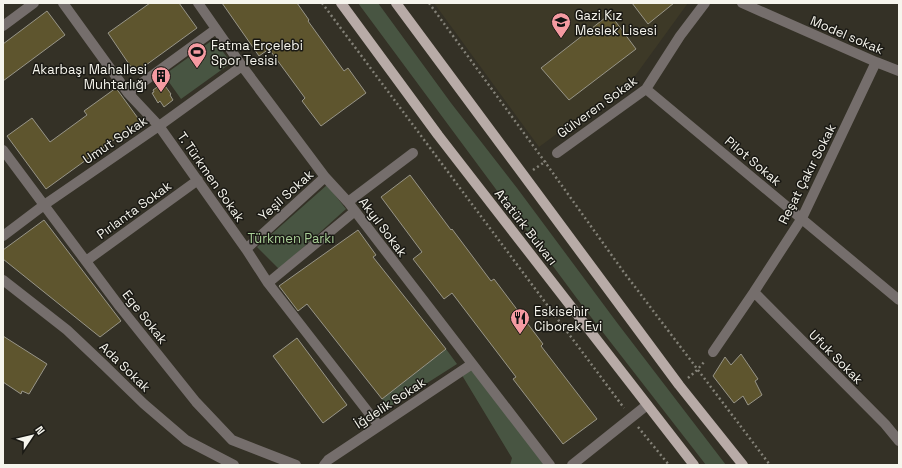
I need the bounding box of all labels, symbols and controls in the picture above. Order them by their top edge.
place label: Gazi Kız Meslek Lisesi [575,7,657,39]
school or university icon: Gazi Kız Meslek Lisesi [550,11,572,39]
street label: Model sokak [808,12,886,58]
place label: Fatma Erçelebi Spor Tesisi [211,37,303,69]
sports icon: Fatma Erçelebi Spor Tesisi [186,41,208,69]
place label: Akarbaşı Mahallesi Muhtarlığı [32,61,147,93]
building icon: Akarbaşı Mahallesi Muhtarlığı [150,65,172,93]
street label: Gülveren Sokak [554,72,640,142]
street label: Umut Sokak [79,112,151,168]
street label: Reşat Çakır Sokak [774,121,840,227]
street label: T. Türkmen Sokak [174,129,248,225]
street label: Pilot Sokak [721,132,785,190]
street label: Yeşil Sokak [255,166,317,224]
street label: Pırlanta Sokak [93,177,175,243]
street label: Atatürk Bulvarı [491,185,561,269]
street label: Akyıl Sokak [355,194,411,260]
park label: Türkmen Parkı [248,230,334,247]
street label: Ege Sokak [119,287,171,347]
place label: Eskisehir Ciborek Evi [534,303,602,335]
restaurant icon: Eskisehir Ciborek Evi [509,307,531,335]
street label: Ufuk Sokak [805,326,867,388]
street label: Ada Sokak [96,338,154,396]
street label: İğdelik Sokak [351,374,429,432]
north arrow [12,416,52,456]
text: N [32,423,48,437]

